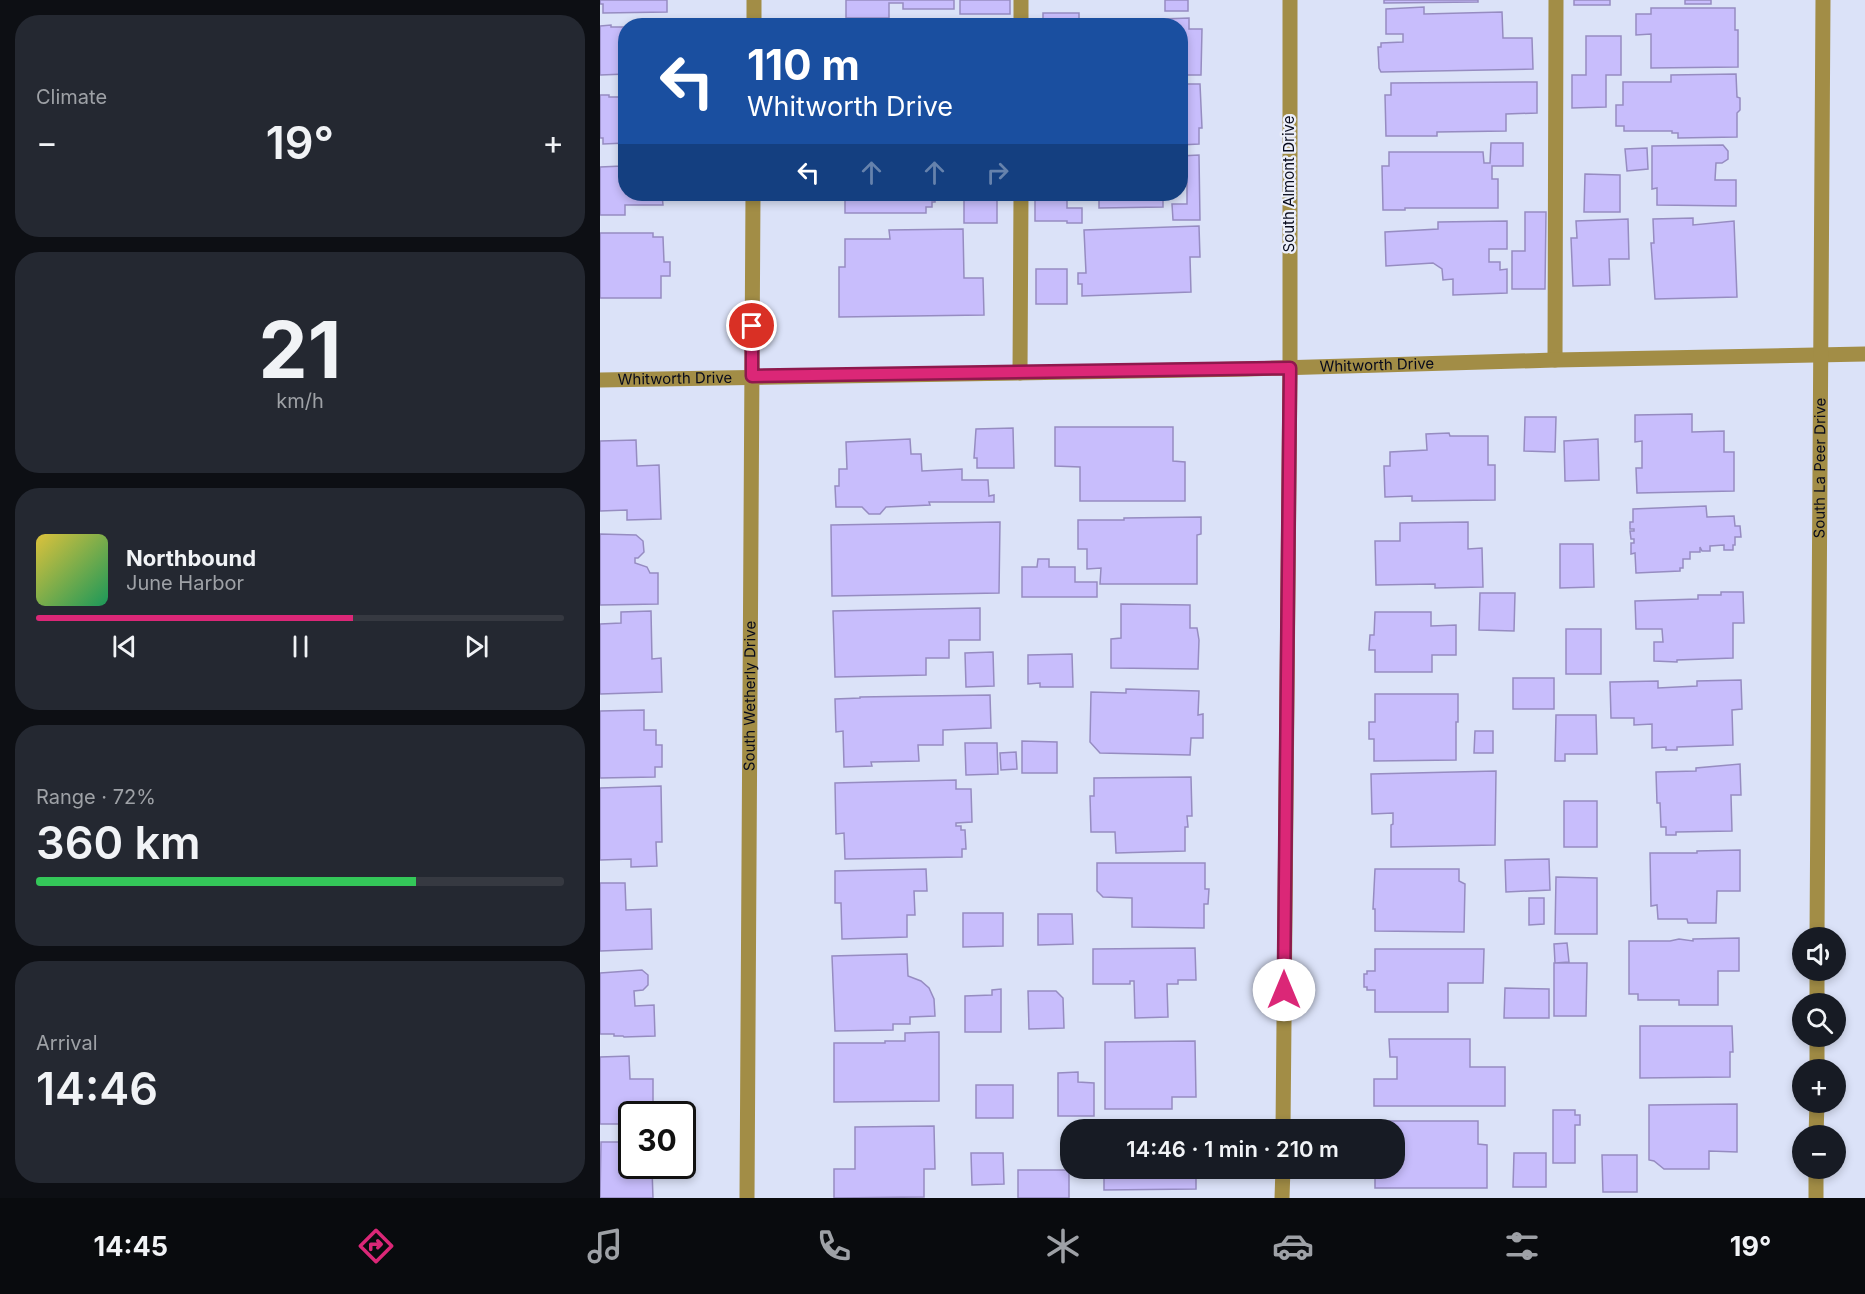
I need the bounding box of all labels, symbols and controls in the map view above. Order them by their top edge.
text: 110 m [747,39,860,90]
icon: left [648,42,726,120]
text: Climate [36,85,107,109]
text: Whitworth Drive [747,90,953,123]
text: 19° [266,115,334,170]
street label: South Almont Drive [1279,116,1298,252]
text: − [36,122,58,162]
text: + [542,122,564,162]
icon: left [792,156,825,189]
icon: ahead [855,156,888,189]
icon: ahead [918,156,951,189]
icon: right [981,156,1014,189]
pin [726,300,777,351]
text: 21 [259,302,341,397]
icon: arrive [735,309,768,342]
street label: Whitworth Drive [1319,354,1434,376]
street label: Whitworth Drive [618,368,732,389]
text: km/h [276,389,324,413]
street label: South La Peer Drive [1810,398,1829,538]
text: Northbound [126,545,256,571]
text: June Harbor [126,571,244,595]
street label: South Wetherly Drive [740,621,759,771]
icon: previous [108,630,141,663]
icon: pause [284,630,317,663]
icon: next [460,630,493,663]
text: Range · 72% [36,785,156,809]
text: 360 km [36,815,201,870]
map controls [1792,927,1846,1179]
button: sound [1792,927,1846,981]
position arrow [1252,958,1316,1022]
button: search [1792,993,1846,1047]
text: Arrival [36,1031,98,1055]
button: + [1792,1059,1846,1113]
text: 14:46 [36,1061,158,1116]
speed limit sign: 30 [618,1101,696,1179]
button: − [1792,1125,1846,1179]
text: 14:46 · 1 min · 210 m [1126,1136,1339,1162]
icon: directions [355,1225,397,1267]
icon: music [584,1225,626,1267]
icon: phone [813,1225,855,1267]
icon: climate [1042,1225,1084,1267]
icon: car [1272,1225,1314,1267]
icon: filters [1501,1225,1543,1267]
text: 14:45 [94,1230,168,1263]
text: 19° [1730,1230,1771,1263]

